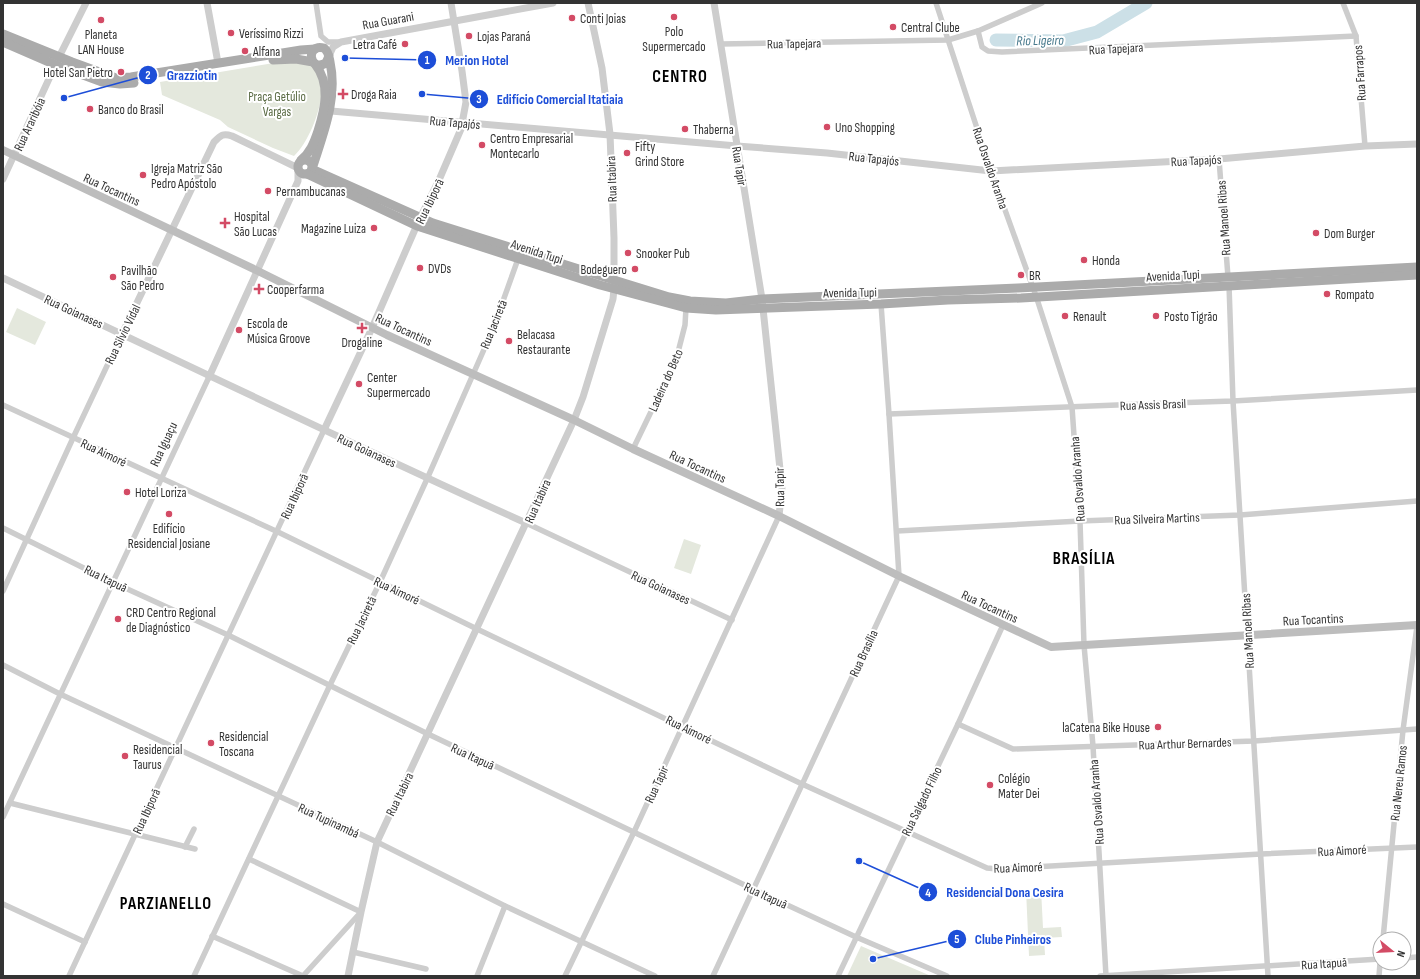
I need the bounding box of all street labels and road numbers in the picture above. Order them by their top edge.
street label: Rua Guarani [361,9,415,33]
street label: Rua Tapejara [767,36,821,52]
street label: Rua Tapejara [1088,40,1144,58]
street label: Rua Farrapos [1350,44,1370,101]
street label: Rua Araribóia [11,95,49,154]
street label: Rua Tapajós [429,113,481,133]
street label: Rua Osvaldo Aranha [969,125,1011,211]
street label: Rua Tapir [728,145,750,187]
street label: Rua Tapajós [848,148,900,170]
street label: Rua Tapajós [1170,152,1222,170]
street label: Rua Itabira [603,156,621,202]
street label: Rua Tocantins [81,170,143,210]
street label: Rua Ibiporã [412,176,448,227]
street label: Rua Manoel Ribas [1213,179,1235,256]
street label: Avenida Tupi [508,236,565,268]
street label: Avenida Tupi [1145,267,1200,285]
street label: Avenida Tupi [822,285,877,301]
street label: Rua Goianases [42,291,106,333]
street label: Rua Jaciretã [477,298,511,351]
street label: Rua Silvio Vidal [101,302,144,367]
street label: Rua Tocantins [373,310,435,350]
street label: Ladeira do Beto [645,347,687,414]
street label: Rua Assis Brasil [1120,396,1186,414]
street label: Rua Iguaçu [147,420,181,469]
street label: Rua Goianases [335,430,399,472]
street label: Rua Aimoré [78,435,129,471]
street label: Rua Osvaldo Aranha [1067,436,1089,522]
street label: Rua Tocantins [667,447,729,487]
street label: Rua Tapir [772,467,788,507]
street label: Rua Ibiporã [277,471,312,522]
street label: Rua Itabira [521,477,555,526]
street label: Rua Silveira Martins [1114,510,1200,528]
street label: Rua Itapuã [81,562,130,596]
street label: Rua Goianases [629,567,693,609]
street label: Rua Aimoré [371,573,422,609]
street label: Rua Tocantins [959,587,1021,627]
street label: Rua Manoel Ribas [1238,593,1258,669]
street label: Rua Jaciretã [343,594,380,647]
street label: Rua Tocantins [1282,610,1344,630]
street label: Rua Brasília [846,627,882,679]
street label: Rua Aimoré [663,712,714,748]
street label: Rua Arthur Bernardes [1138,734,1232,754]
street label: Rua Itapuã [448,740,497,774]
street label: Rua Nereu Ramos [1387,744,1411,822]
street label: Rua Osvaldo Aranha [1086,759,1108,845]
street label: Rua Tapir [641,763,673,806]
street label: Rua Salgado Filho [898,764,946,839]
street label: Rua Itabira [383,770,417,819]
street label: Rua Ibiporã [129,786,164,837]
street label: Rua Tupinambá [296,800,362,842]
street label: Rua Aimoré [1317,842,1367,860]
street label: Rua Aimoré [993,859,1043,877]
street label: Rua Itapuã [741,879,790,913]
street label: Rua Itapuã [1301,954,1348,974]

